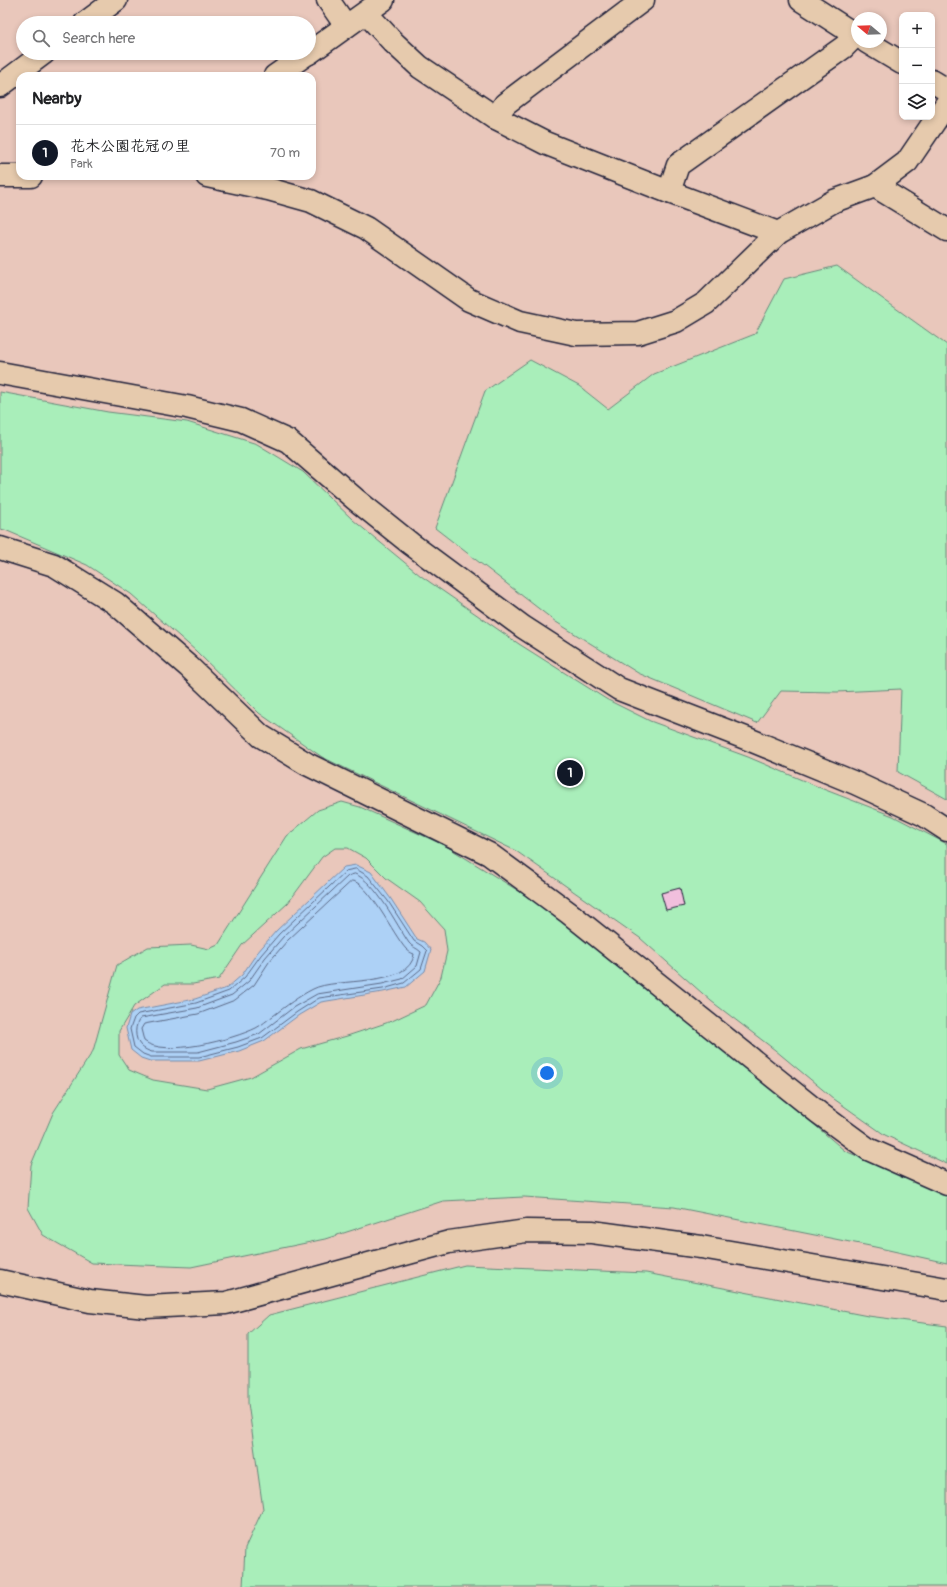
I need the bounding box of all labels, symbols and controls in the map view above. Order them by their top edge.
north arrow [851,12,887,48]
map controls [899,12,935,120]
button: + [899,12,935,48]
search box [16,16,316,60]
icon: search [30,27,52,49]
text: Search here [62,29,135,48]
button: − [899,48,935,84]
button: layers [899,84,935,120]
text: Nearby [32,88,81,109]
text: 花木公園花冠の里 [70,137,190,156]
text: 1 [42,145,48,161]
text: 70 m [270,145,300,161]
text: Park [70,156,93,172]
pin: 1 [557,758,583,788]
your location [537,1063,557,1083]

